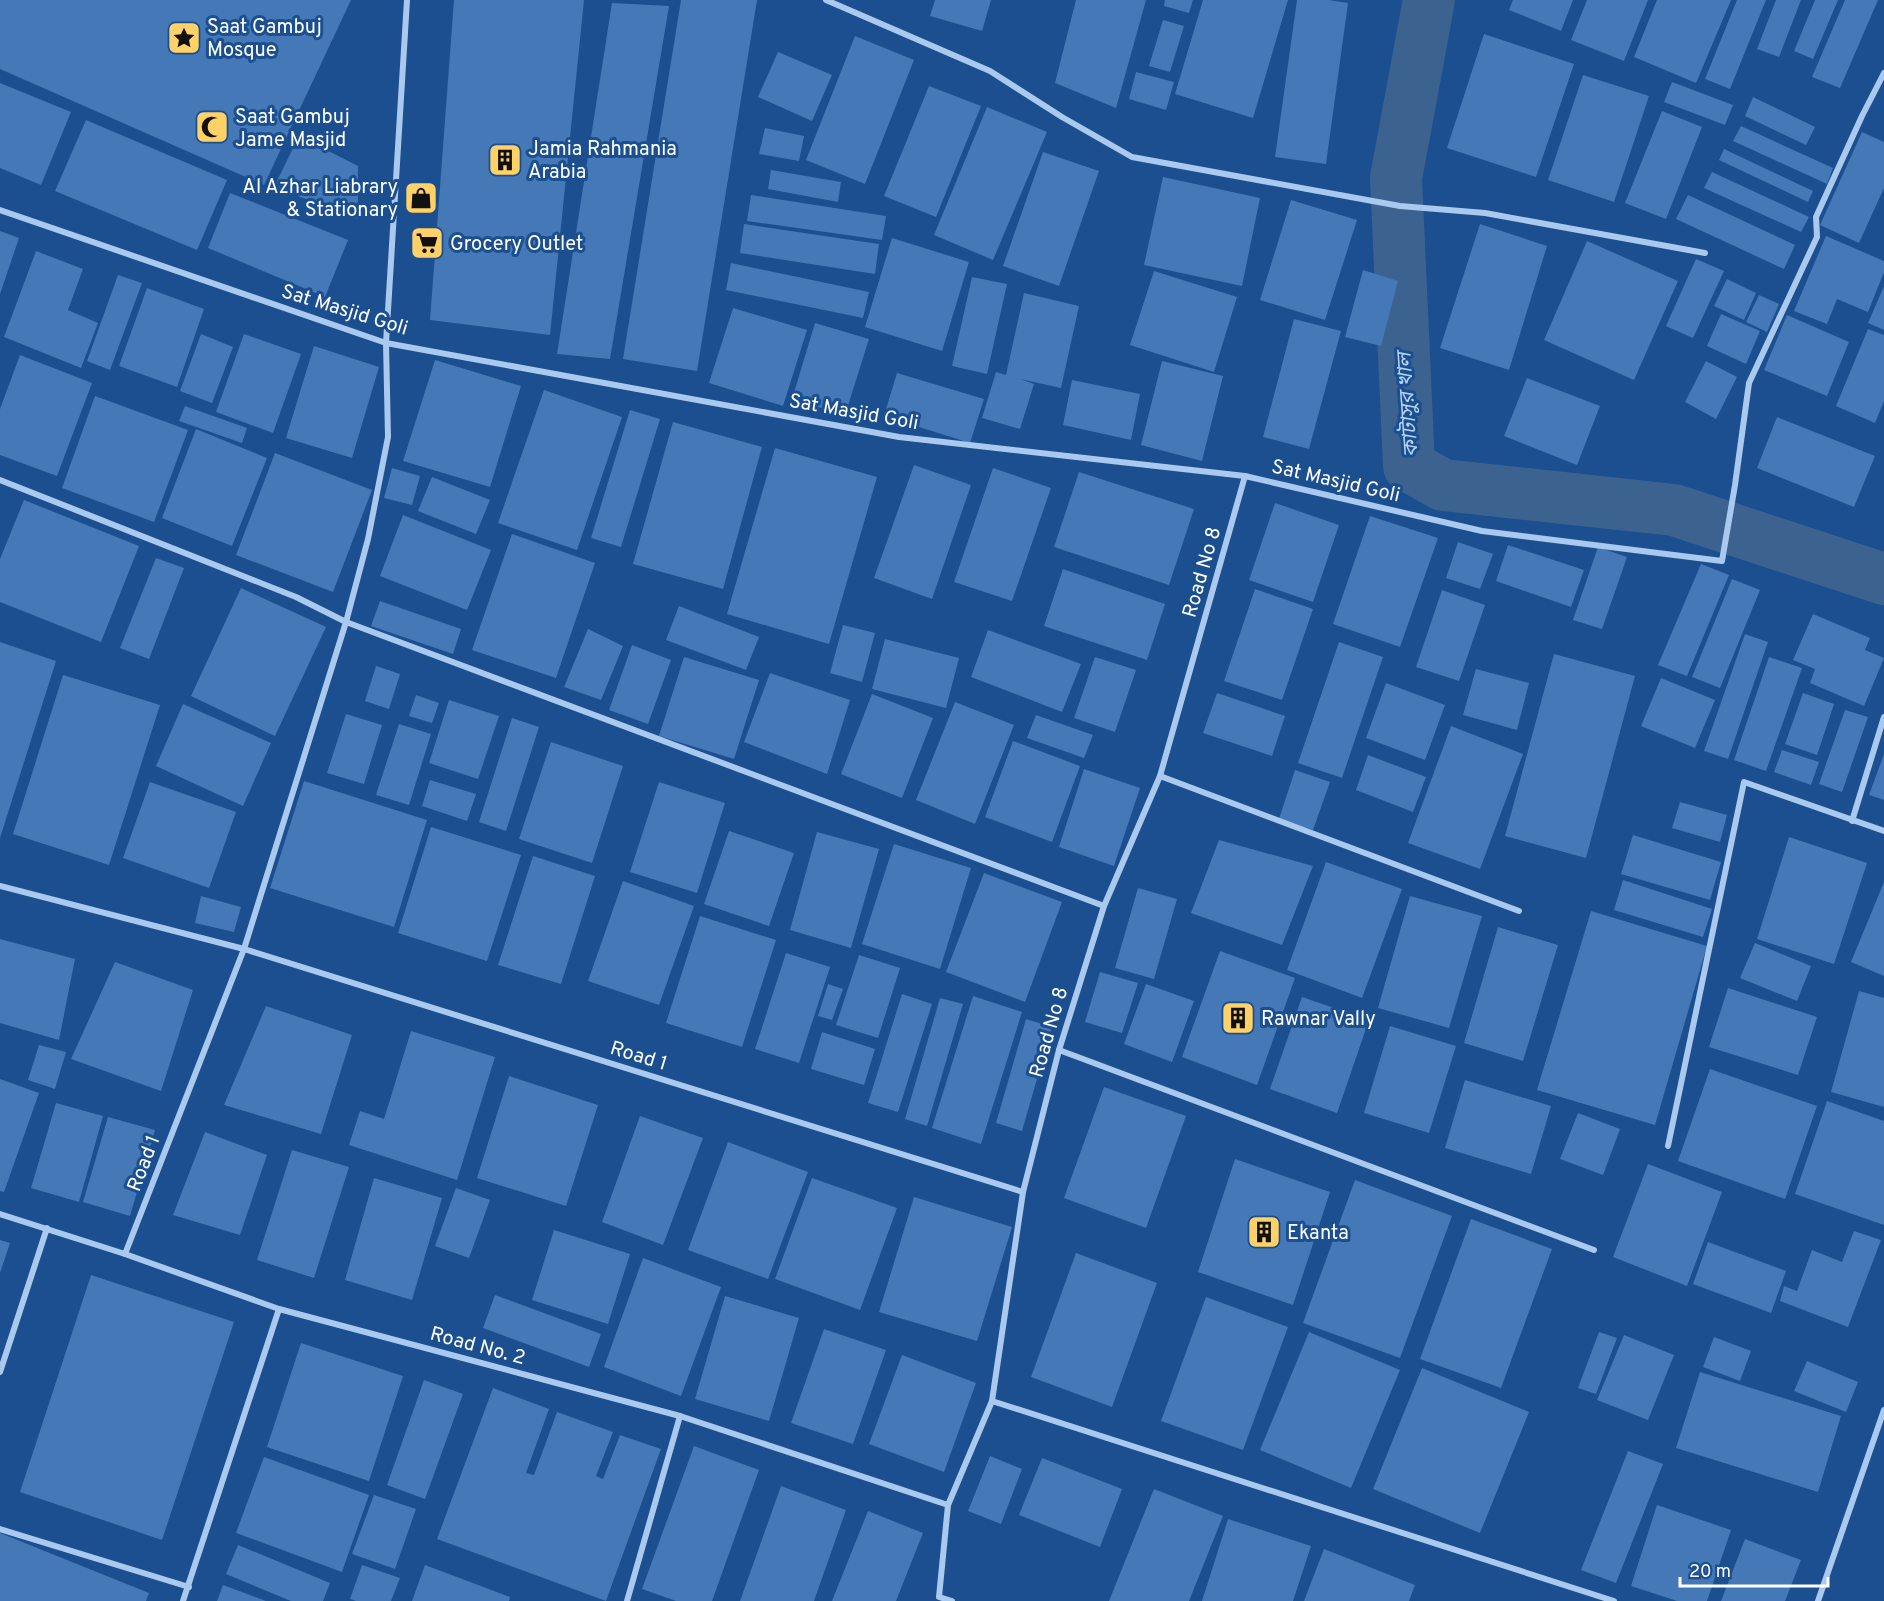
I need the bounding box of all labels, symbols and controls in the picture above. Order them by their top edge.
place label: Saat Gambuj Mosque [207,15,322,64]
place icon: Saat Gambuj Mosque [166,20,202,56]
place label: Saat Gambuj Jame Masjid [235,105,350,154]
mosque icon: Saat Gambuj Jame Masjid [194,109,230,145]
place label: Jamia Rahmania Arabia [528,137,677,186]
building icon: Jamia Rahmania Arabia [487,142,523,178]
place label: Al Azhar Liabrary & Stationary [242,175,398,224]
shop icon: Al Azhar Liabrary & Stationary [403,180,439,216]
supermarket icon: Grocery Outlet [409,225,445,261]
place label: Grocery Outlet [450,232,583,258]
street label: Sat Masjid Goli [278,279,411,343]
water label: কাটাসুর খাল [1390,348,1426,458]
street label: Sat Masjid Goli [787,389,921,437]
street label: Sat Masjid Goli [1269,455,1402,509]
street label: Road No 8 [1178,524,1228,621]
street label: Road No 8 [1025,984,1075,1081]
building icon: Rawnar Vally [1220,1000,1256,1036]
place label: Rawnar Vally [1261,1007,1376,1033]
street label: Road 1 [607,1036,670,1078]
street label: Road 1 [122,1132,167,1196]
building icon: Ekanta [1246,1214,1282,1250]
place label: Ekanta [1287,1221,1349,1247]
street label: Road No. 2 [427,1322,528,1372]
scale bar [1680,1550,1828,1588]
text: 20 m [1689,1561,1731,1584]

